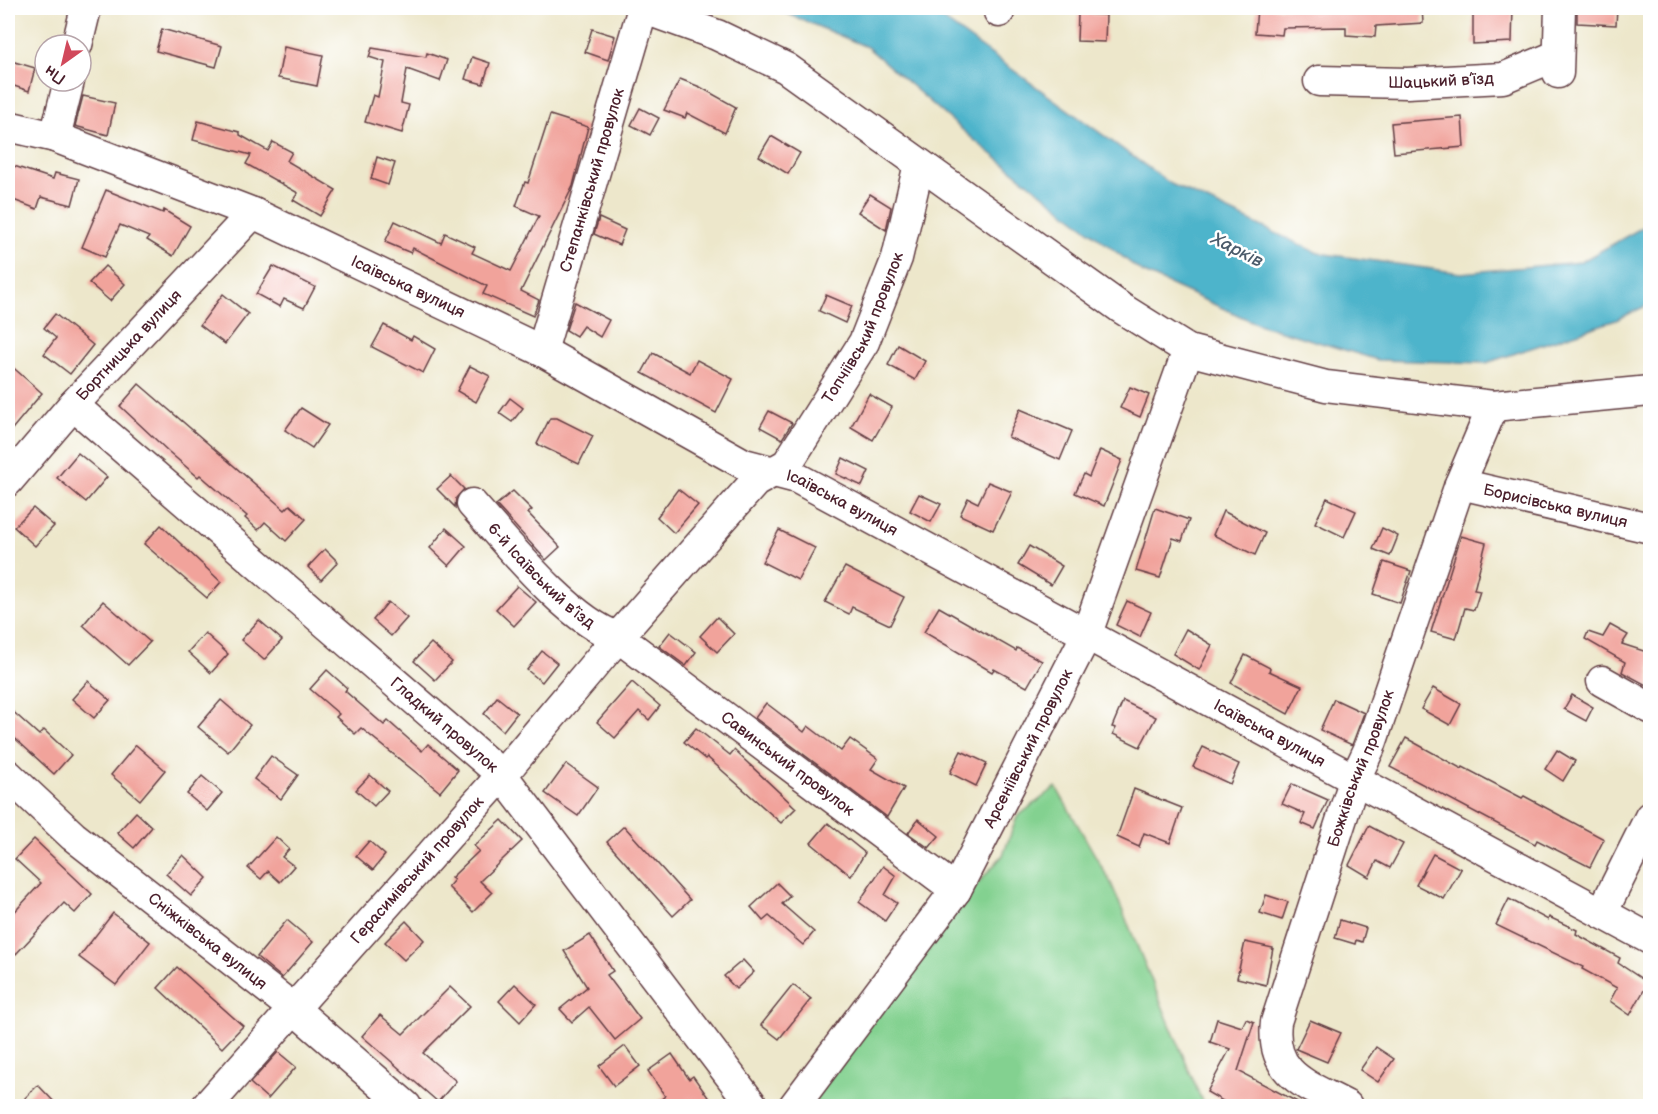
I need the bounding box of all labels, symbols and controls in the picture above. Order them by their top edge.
north arrow [33,33,93,93]
text: Пн [41,60,70,88]
street label: Шацький в’їзд [1388,69,1495,93]
street label: Степанківський провулок [556,86,628,275]
water label: Харків [1207,228,1267,272]
street label: Топчіївський провулок [818,250,908,407]
street label: Ісаївська вулиця [348,252,468,322]
street label: Бортницька вулиця [73,286,186,405]
street label: Ісаївська вулиця [784,466,901,540]
street label: Борисівська вулиця [1481,480,1630,532]
street label: 6-й Ісаївський в’їзд [484,519,598,633]
street label: Арсеніївський провулок [979,665,1077,832]
street label: Гладкий провулок [386,673,502,777]
street label: Божківський провулок [1324,687,1399,849]
street label: Ісаївська вулиця [1210,696,1329,771]
street label: Савинський провулок [717,708,858,820]
street label: Герасимівський провулок [347,792,488,948]
street label: Сніжківська вулиця [144,889,271,994]

